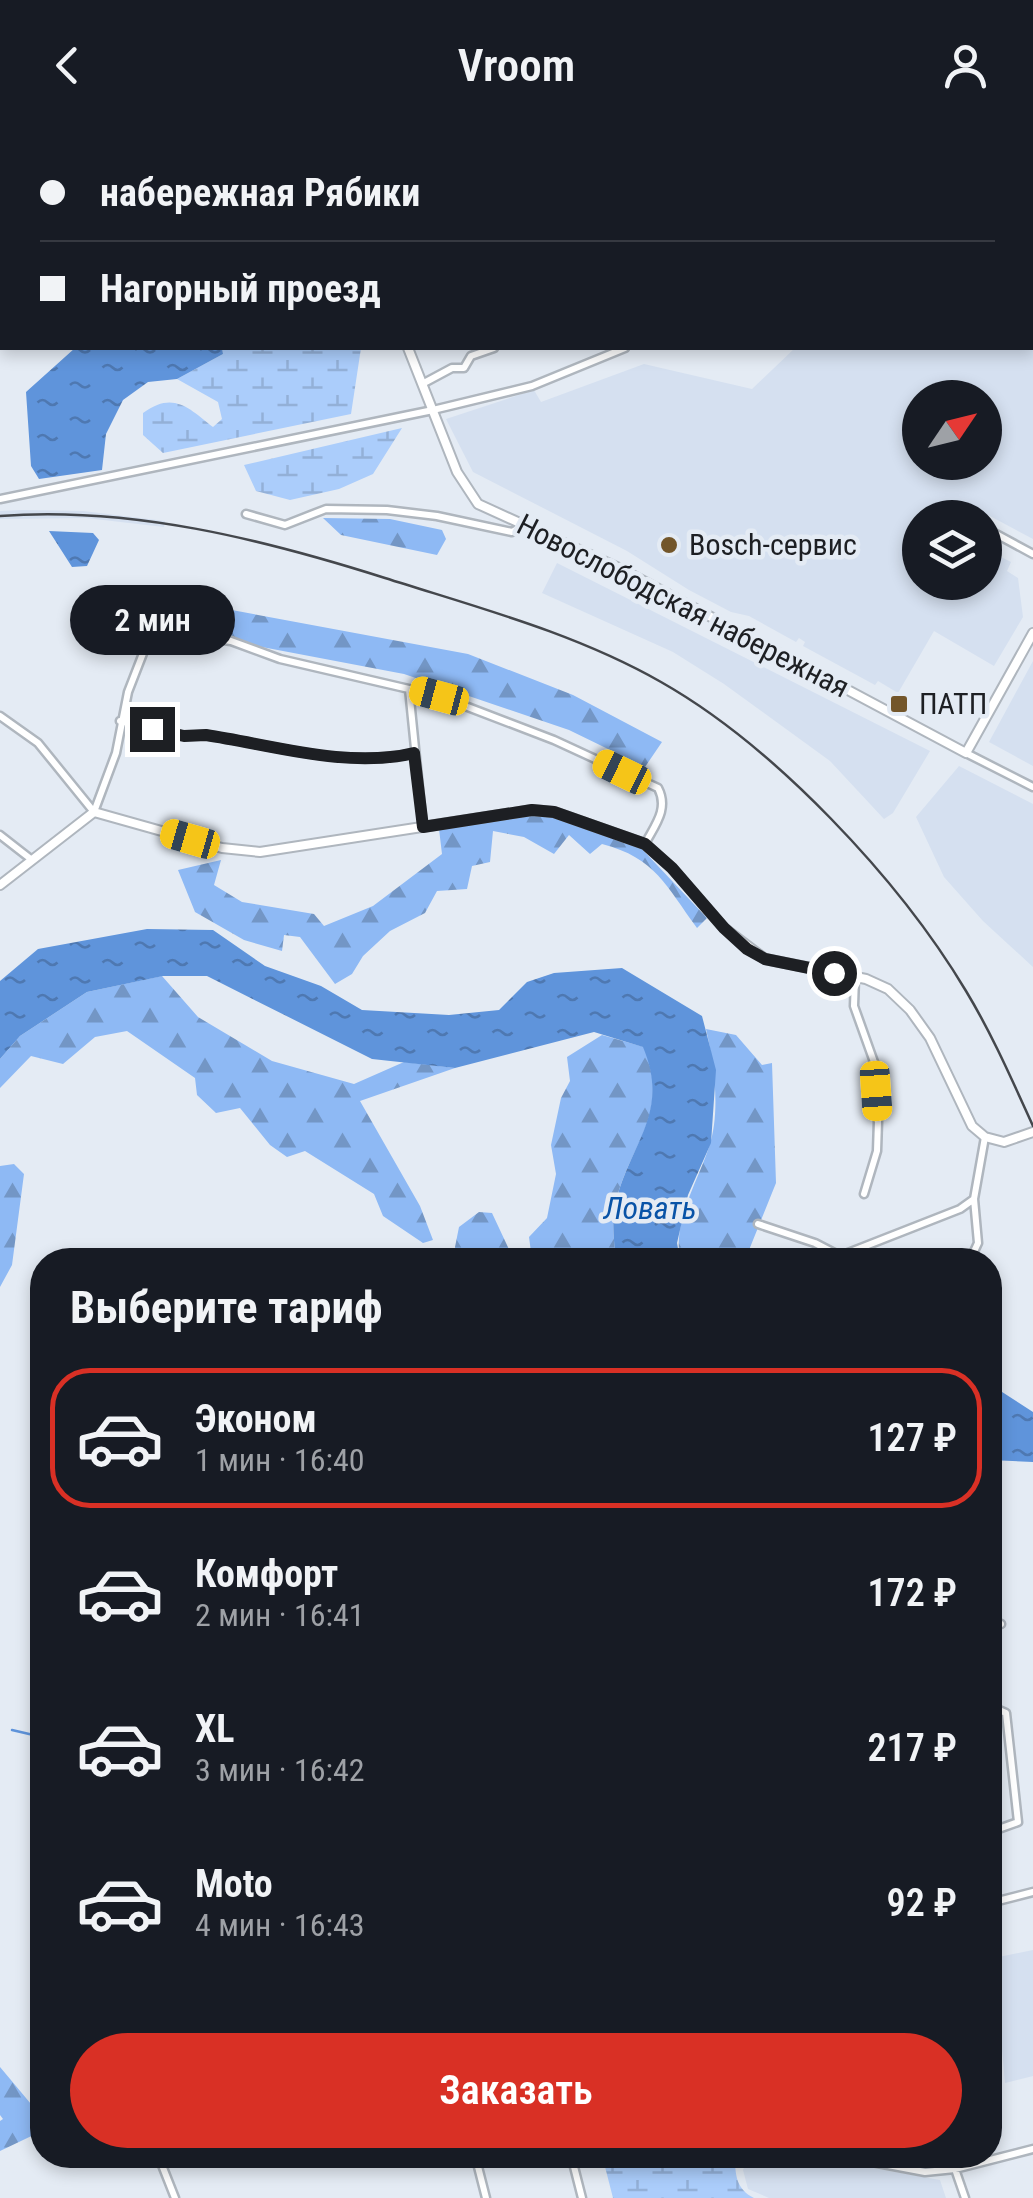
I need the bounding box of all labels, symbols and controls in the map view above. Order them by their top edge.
icon: back [40,38,95,93]
icon: person [938,38,993,93]
text: Vroom [458,39,575,92]
text: набережная Рябики [100,171,420,215]
text: Нагорный проезд [100,267,381,311]
north arrow [902,380,1002,480]
map controls [902,380,1002,600]
button: layers [902,500,1002,600]
street label: Новослободская набережная [511,506,855,705]
place label: Bosch-сервис [689,527,857,562]
marker: Bosch-сервис [658,534,680,556]
callout: 2 мин [70,584,234,654]
text: 2 мин [114,601,191,639]
car [406,674,472,718]
place label: ПАТП [919,686,987,721]
marker: ПАТП [888,693,910,715]
route end [130,707,175,752]
car [588,745,656,799]
car [157,816,223,862]
route start [812,951,857,996]
car [859,1060,893,1122]
water label: Ловать [603,1189,697,1227]
text: Выберите тариф [70,1281,383,1334]
icon: car [75,1393,165,1483]
text: Эконом [195,1397,317,1441]
text: 127 ₽ [867,1416,957,1460]
text: 1 мин · 16:40 [195,1441,365,1479]
icon: car [75,1548,165,1638]
text: Комфорт [195,1552,338,1596]
text: 172 ₽ [867,1571,957,1615]
text: 2 мин · 16:41 [195,1596,365,1634]
icon: car [75,1703,165,1793]
text: XL [195,1707,234,1751]
text: 217 ₽ [867,1726,957,1770]
text: 3 мин · 16:42 [195,1751,365,1789]
icon: car [75,1858,165,1948]
text: Moto [195,1862,273,1906]
text: 92 ₽ [887,1881,957,1925]
text: 4 мин · 16:43 [195,1906,365,1944]
button: Заказать [70,2033,962,2148]

